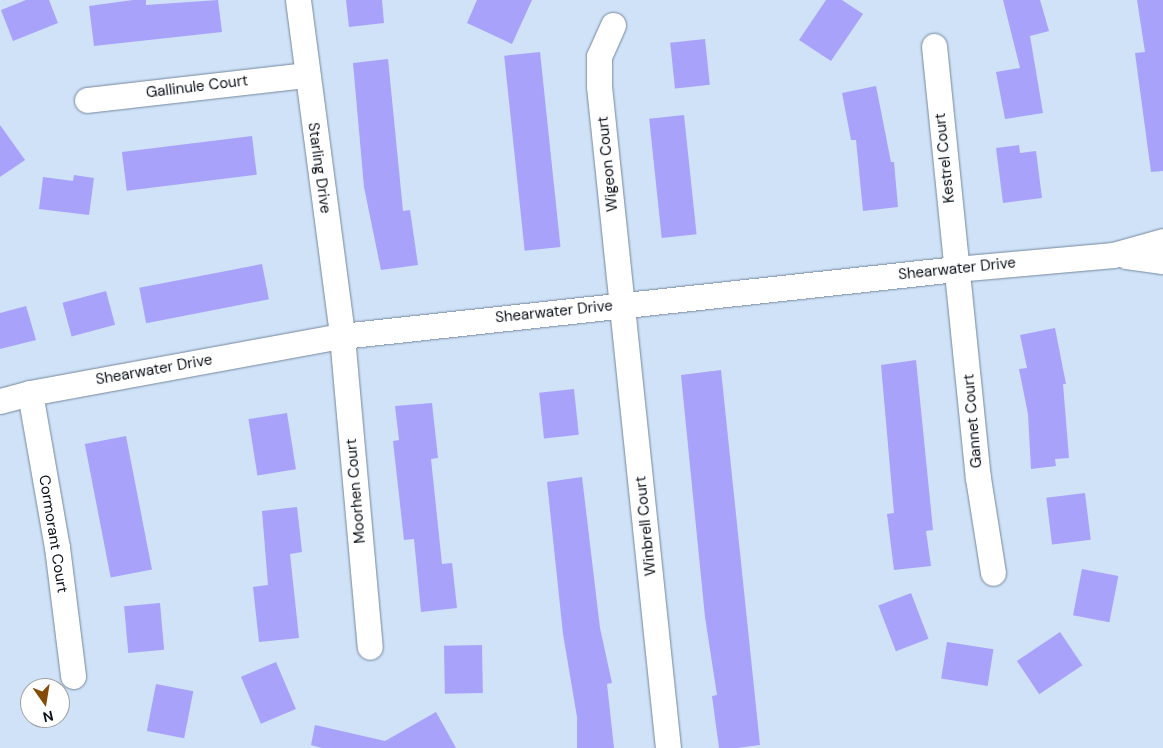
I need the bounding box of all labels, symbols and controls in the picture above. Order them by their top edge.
street label: Gallinule Court [145,72,249,102]
street label: Kestrel Court [931,112,959,204]
street label: Wigeon Court [594,115,622,213]
street label: Starling Drive [304,121,334,215]
street label: Shearwater Drive [897,254,1017,284]
street label: Shearwater Drive [494,297,614,327]
street label: Shearwater Drive [94,351,214,389]
street label: Gannet Court [960,373,986,469]
street label: Moorhen Court [342,438,370,544]
street label: Cormorant Court [35,474,71,594]
street label: Winbrell Court [632,475,660,577]
north arrow [20,678,70,728]
text: N [41,707,55,727]

